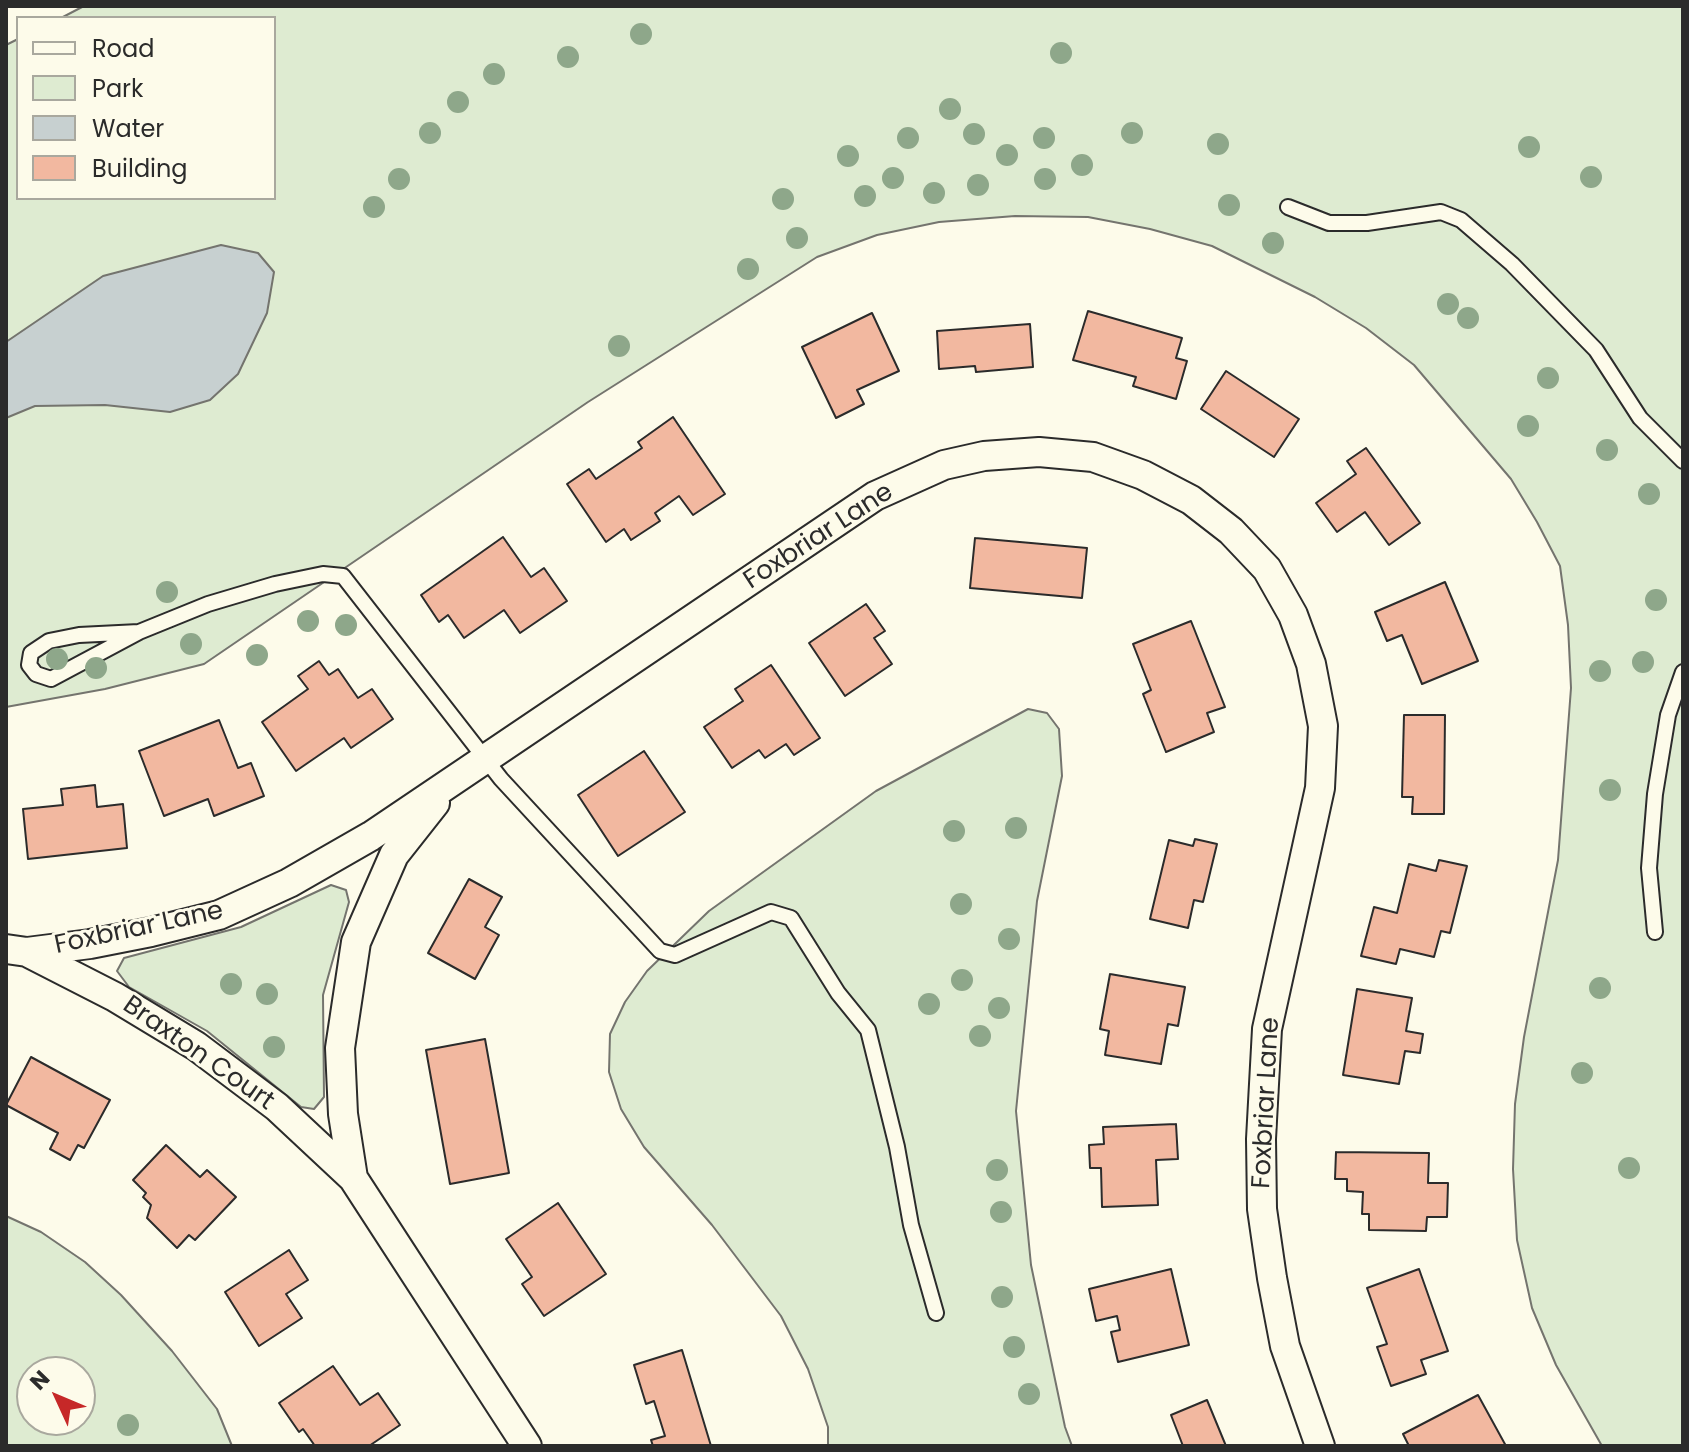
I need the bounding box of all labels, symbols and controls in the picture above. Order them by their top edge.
legend [16,16,276,200]
text: Road [92,32,154,65]
text: Park [92,72,143,105]
text: Water [92,112,164,145]
text: Building [92,152,188,185]
street label: Foxbriar Lane [739,477,899,597]
street label: Foxbriar Lane [52,896,226,962]
street label: Braxton Court [116,990,280,1118]
street label: Foxbriar Lane [1247,1016,1287,1190]
north arrow [16,1356,96,1436]
text: N [23,1364,57,1397]

